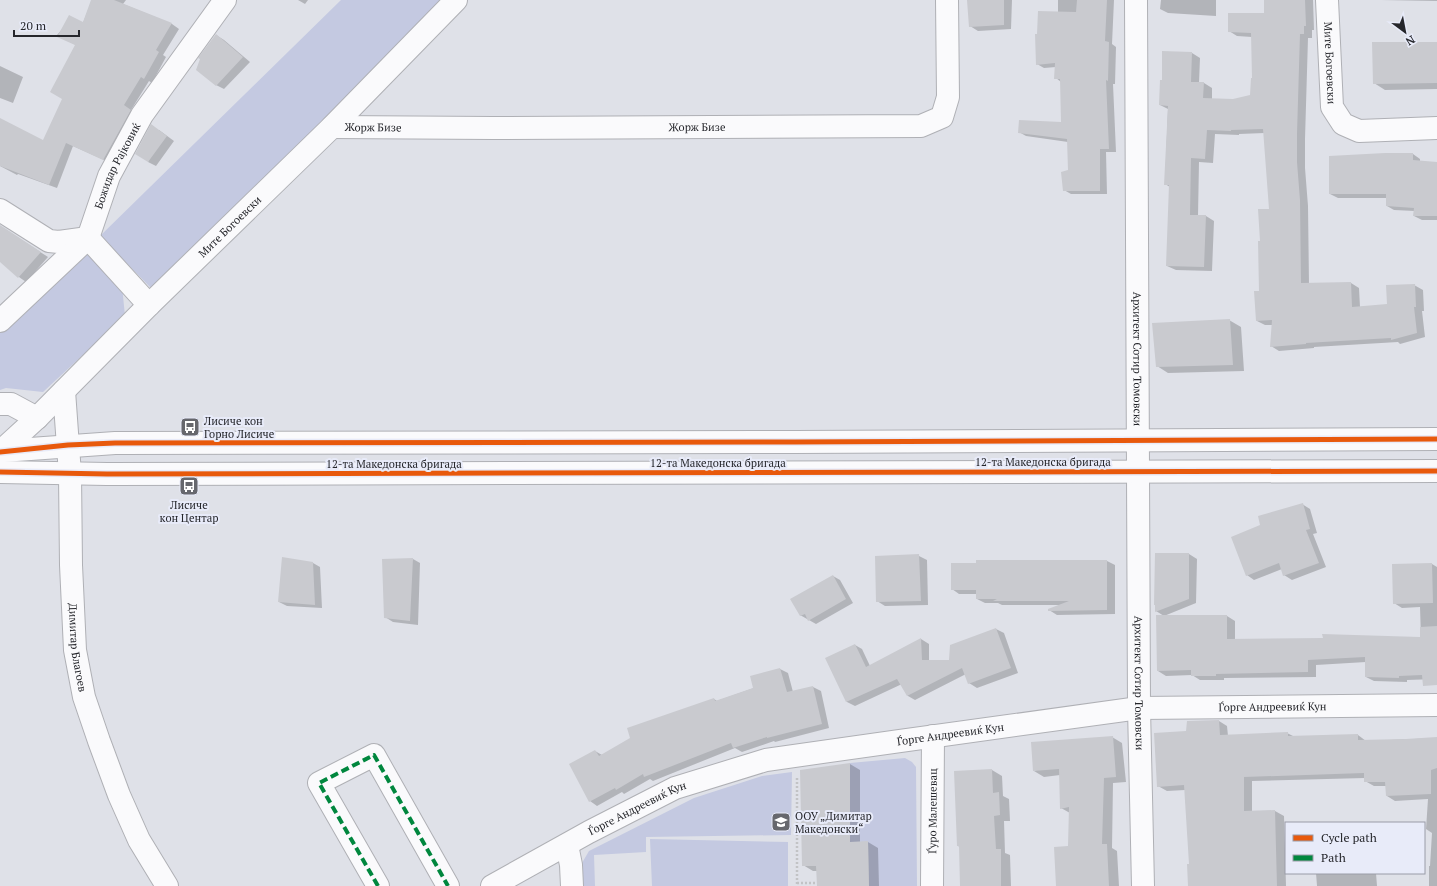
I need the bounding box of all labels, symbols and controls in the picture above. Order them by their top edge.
scale bar [14,12,79,38]
north arrow [1385,12,1425,52]
text: 20 m [20,18,47,33]
street label: Мите Богоевски [1321,21,1339,105]
text: N [1402,32,1418,49]
street label: Божидар Рајковиќ [91,120,143,211]
street label: Жорж Бизе [344,120,402,134]
street label: Жорж Бизе [668,120,726,134]
street label: Мите Богоевски [195,192,264,260]
street label: Архитект Сотир Томовски [1130,292,1145,427]
place label: Лисиче кон Горно Лисиче [203,414,275,441]
bus stop icon: Лисиче кон Горно Лисиче [179,416,201,438]
street label: 12-та Македонска бригада [975,455,1111,469]
street label: 12-та Македонска бригада [650,456,786,470]
street label: 12-та Македонска бригада [326,457,462,471]
bus stop icon: Лисиче кон Центар [178,475,200,497]
place label: Лисиче кон Центар [160,498,218,525]
street label: Димитар Благоев [66,603,90,693]
street label: Архитект Сотир Томовски [1132,616,1147,751]
street label: Ѓорге Андреевиќ Кун [1219,699,1327,714]
street label: Ѓорге Андреевиќ Кун [896,720,1005,748]
street label: Ѓуро Малешевац [925,768,940,854]
street label: Ѓорге Андреевиќ Кун [586,778,688,838]
place label: ООУ „Димитар Македонски“ [795,809,872,836]
school or university icon: ООУ „Димитар Македонски“ [770,811,792,833]
legend [1285,822,1425,874]
text: Cycle path [1321,830,1377,845]
text: Path [1321,850,1346,865]

